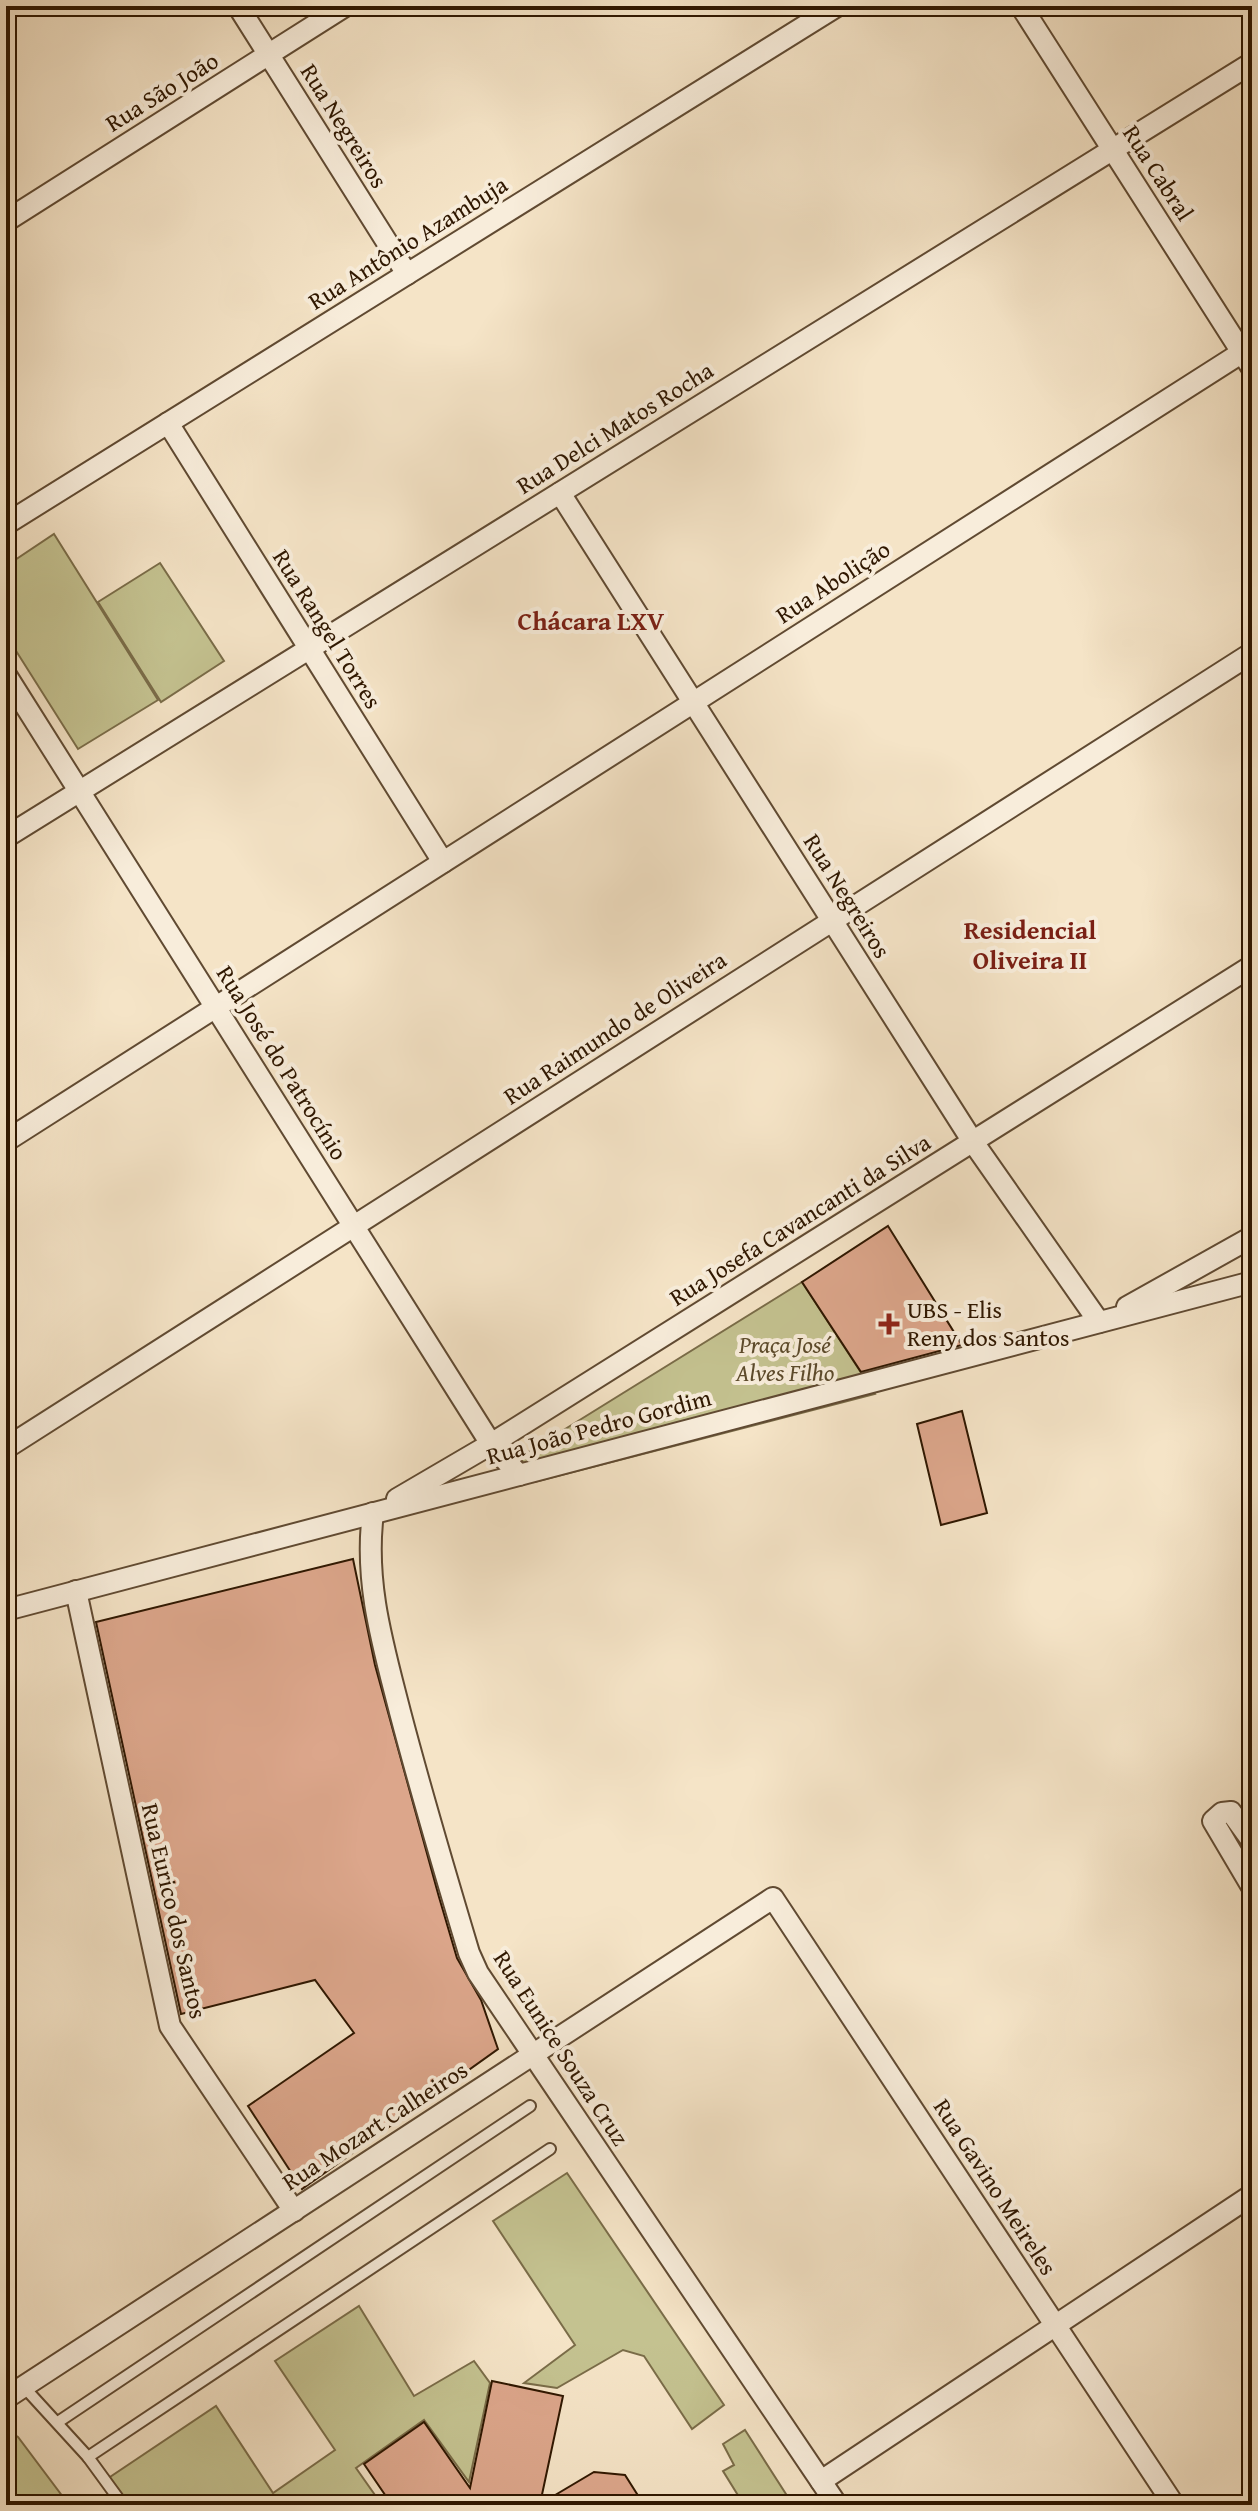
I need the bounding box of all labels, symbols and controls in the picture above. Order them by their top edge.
street label: Rua São João [98,43,225,140]
street label: Rua Negreiros [292,57,397,195]
street label: Rua Cabral [1114,118,1203,228]
street label: Rua Antônio Azambuja [301,167,515,318]
street label: Rua Delci Matos Rocha [509,352,721,502]
street label: Rua Abolição [769,531,897,632]
street label: Rua Rangel Torres [264,542,391,715]
district label: Chácara LXV [518,601,665,640]
street label: Rua Negreiros [795,827,900,965]
district label: Residencial Oliveira II [964,910,1096,979]
street label: Rua Raimundo de Oliveira [496,942,734,1113]
street label: Rua José do Patrocínio [208,958,357,1167]
street label: Rua Josefa Cavancanti da Silva [662,1124,938,1314]
place label: UBS - Elis Reny dos Santos [907,1292,1069,1355]
marker: UBS - Elis Reny dos Santos [878,1313,900,1335]
park label: Praça José Alves Filho [735,1327,834,1390]
street label: Rua João Pedro Gordim [483,1380,716,1473]
street label: Rua Eurico dos Santos [133,1800,216,2022]
street label: Rua Eunice Souza Cruz [485,1943,638,2152]
street label: Rua Mozart Calheiros [275,2052,474,2199]
street label: Rua Gavino Meireles [925,2092,1066,2282]

